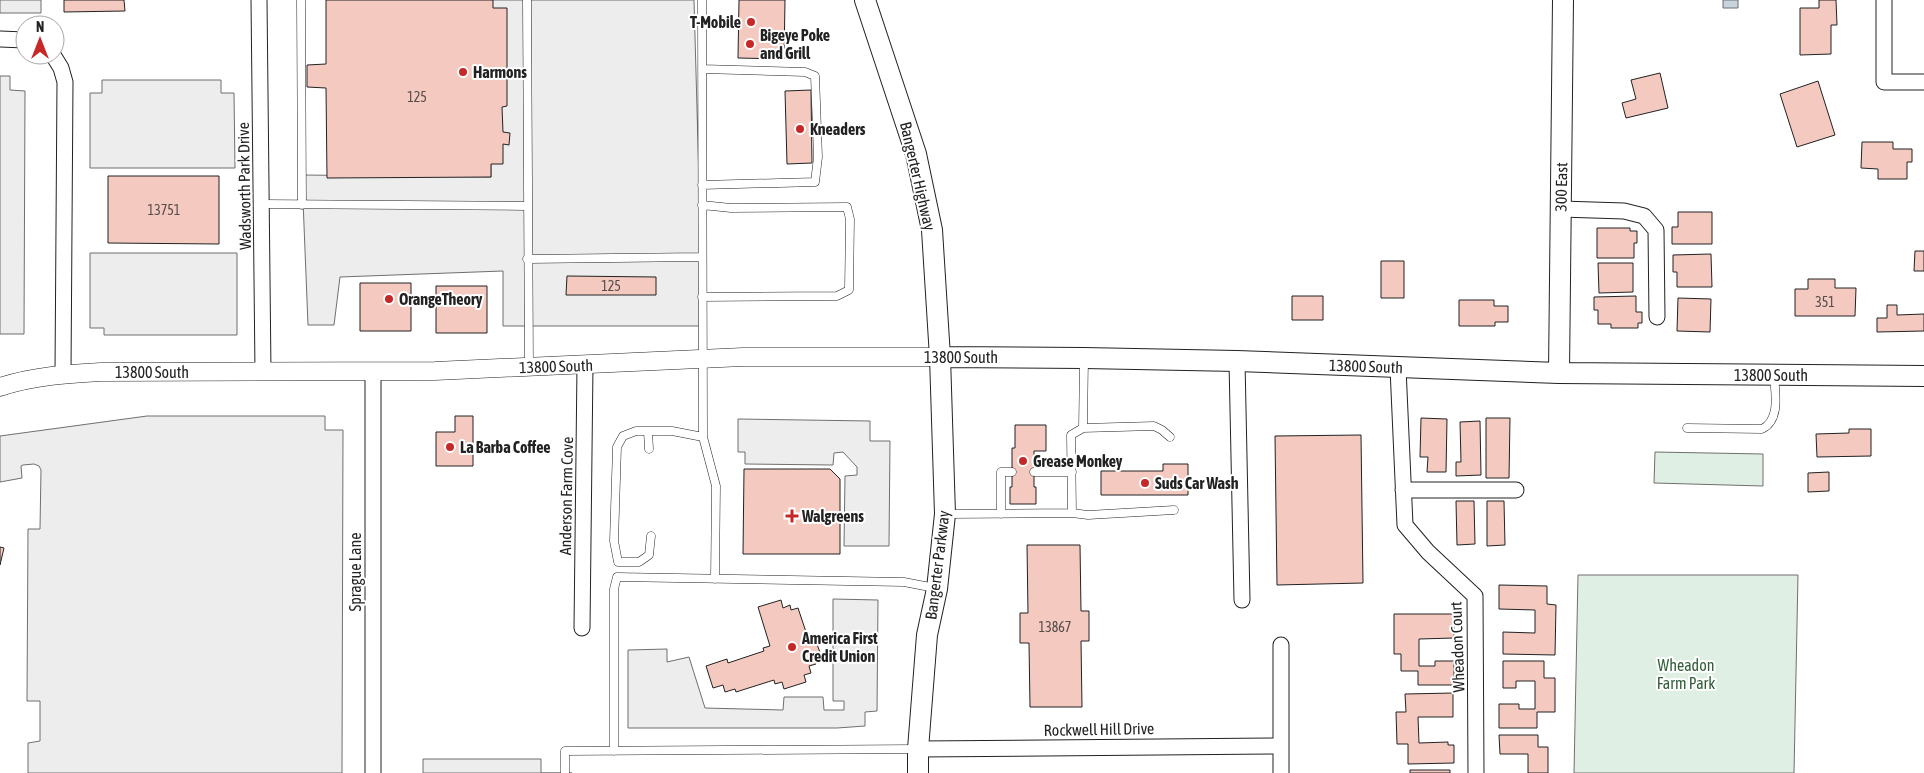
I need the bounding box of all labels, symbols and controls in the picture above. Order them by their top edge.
place label: T-Mobile [690,13,741,31]
north arrow [15,15,65,65]
marker: T-Mobile [745,16,757,28]
text: N [36,19,44,35]
place label: Bigeye Poke and Grill [760,26,830,62]
marker: Bigeye Poke and Grill [744,38,756,50]
place label: Harmons [473,63,527,81]
marker: Harmons [457,66,469,78]
house number: 125 [407,89,427,105]
place label: Kneaders [810,120,866,138]
street label: Bangerter Highway [896,120,939,233]
street label: Wadsworth Park Drive [234,122,254,250]
marker: Kneaders [794,123,806,135]
street label: 300 East [1552,162,1570,212]
house number: 13751 [148,202,180,218]
house number: 125 [601,278,621,294]
place label: OrangeTheory [399,290,483,308]
marker: OrangeTheory [383,293,395,305]
house number: 351 [1815,294,1835,310]
street label: 13800 South [924,348,998,366]
street label: 13800 South [519,356,593,376]
street label: 13800 South [1329,356,1403,376]
street label: 13800 South [115,363,189,381]
street label: 13800 South [1734,366,1808,384]
street label: Anderson Farm Cove [556,437,576,555]
place label: La Barba Coffee [460,438,551,456]
marker: La Barba Coffee [444,441,456,453]
place label: Grease Monkey [1033,452,1123,470]
marker: Grease Monkey [1017,455,1029,467]
place label: Suds Car Wash [1155,474,1239,492]
marker: Suds Car Wash [1139,477,1151,489]
place label: Walgreens [801,507,864,525]
street label: Bangerter Parkway [921,509,954,621]
marker: Walgreens [786,510,798,522]
street label: Sprague Lane [346,533,365,611]
street label: Wheadon Court [1446,601,1468,693]
house number: 13867 [1039,619,1071,635]
place label: America First Credit Union [801,629,878,665]
marker: America First Credit Union [786,641,798,653]
park label: Wheadon Farm Park [1657,656,1715,692]
street label: Rockwell Hill Drive [1044,719,1154,739]

